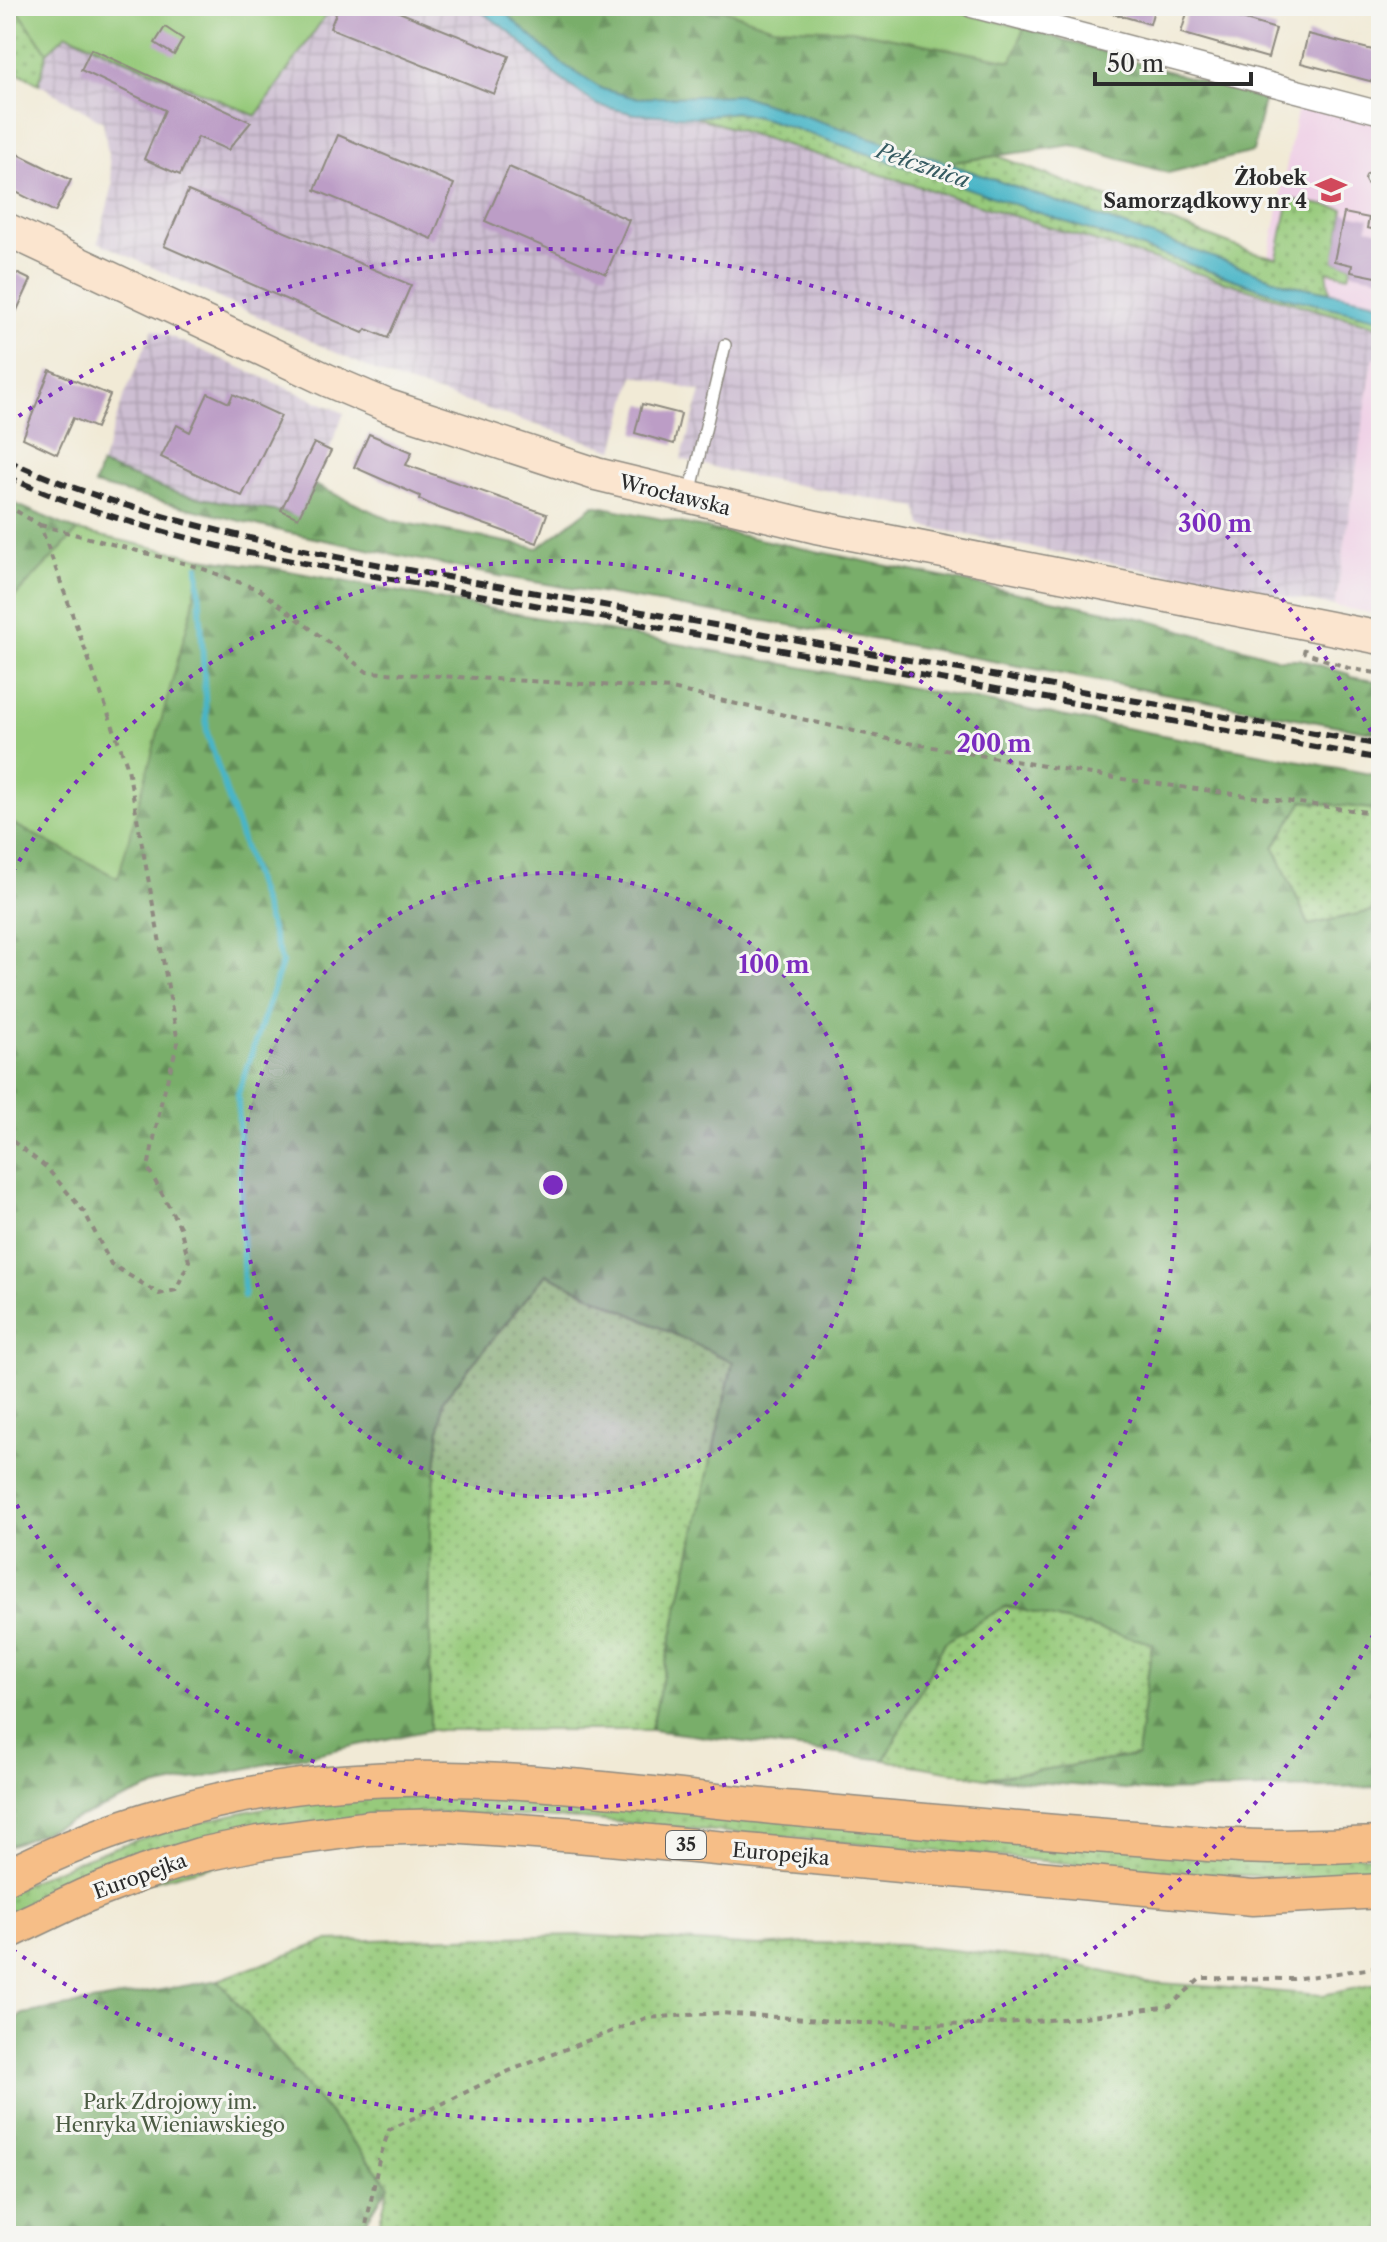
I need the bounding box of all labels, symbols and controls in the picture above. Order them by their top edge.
scale bar [1095,36,1251,86]
text: 50 m [1107,49,1164,78]
water label: Pełcznica [871,136,973,194]
place label: Żłobek Samorządkowy nr 4 [1103,165,1308,213]
school or university icon: Żłobek Samorządkowy nr 4 [1314,173,1348,207]
street label: Wrocławska [616,469,734,521]
text: 300 m [1178,509,1252,538]
text: 200 m [957,729,1031,758]
text: 100 m [738,950,810,979]
centre of rings [539,1171,567,1199]
road number: 35 [666,1831,706,1859]
street label: Europejka [731,1838,831,1870]
street label: Europejka [90,1848,190,1904]
park label: Park Zdrojowy im. Henryka Wieniawskiego [55,2090,285,2137]

